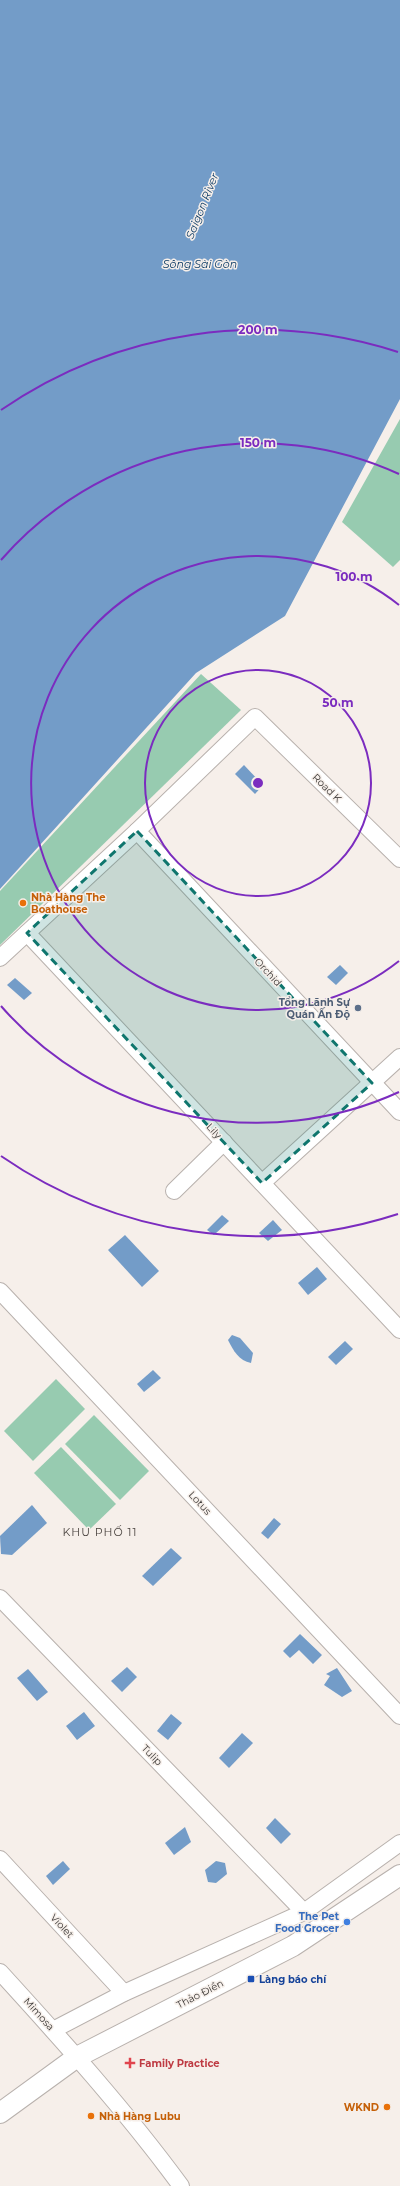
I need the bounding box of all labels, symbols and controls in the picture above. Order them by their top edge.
water label: Saigon River [182,171,222,241]
water label: Sông Sài Gòn [163,257,237,271]
text: 200 m [238,322,278,337]
text: 150 m [240,435,276,450]
text: 100 m [336,569,372,584]
text: 50 m [322,695,354,710]
street label: Road K [310,771,345,806]
centre of rings [251,776,265,790]
place label: Nhà Hàng The Boathouse [31,891,105,916]
marker: Nhà Hàng The Boathouse [18,898,28,908]
street label: Orchid [252,955,284,989]
place label: Tổng Lãnh Sự Quán Ấn Độ [279,996,351,1021]
marker: Tổng Lãnh Sự Quán Ấn Độ [353,1003,363,1013]
street label: Lily [204,1120,225,1142]
street label: Lotus [186,1488,214,1518]
district label: KHU PHỐ 11 [62,1525,138,1539]
street label: Tulip [139,1742,165,1768]
place label: The Pet Food Grocer [275,1910,340,1935]
street label: Violet [48,1911,76,1941]
marker: The Pet Food Grocer [342,1917,352,1927]
place label: Làng báo chí [259,1973,327,1986]
marker: Làng báo chí [246,1974,256,1984]
street label: Thảo Điền [174,1977,226,2011]
street label: Mimosa [21,1995,57,2033]
marker: Family Practice [124,2057,136,2069]
place label: Family Practice [139,2057,220,2070]
place label: WKND [344,2101,379,2114]
marker: WKND [382,2102,392,2112]
place label: Nhà Hàng Lubu [99,2110,181,2123]
marker: Nhà Hàng Lubu [86,2111,96,2121]

